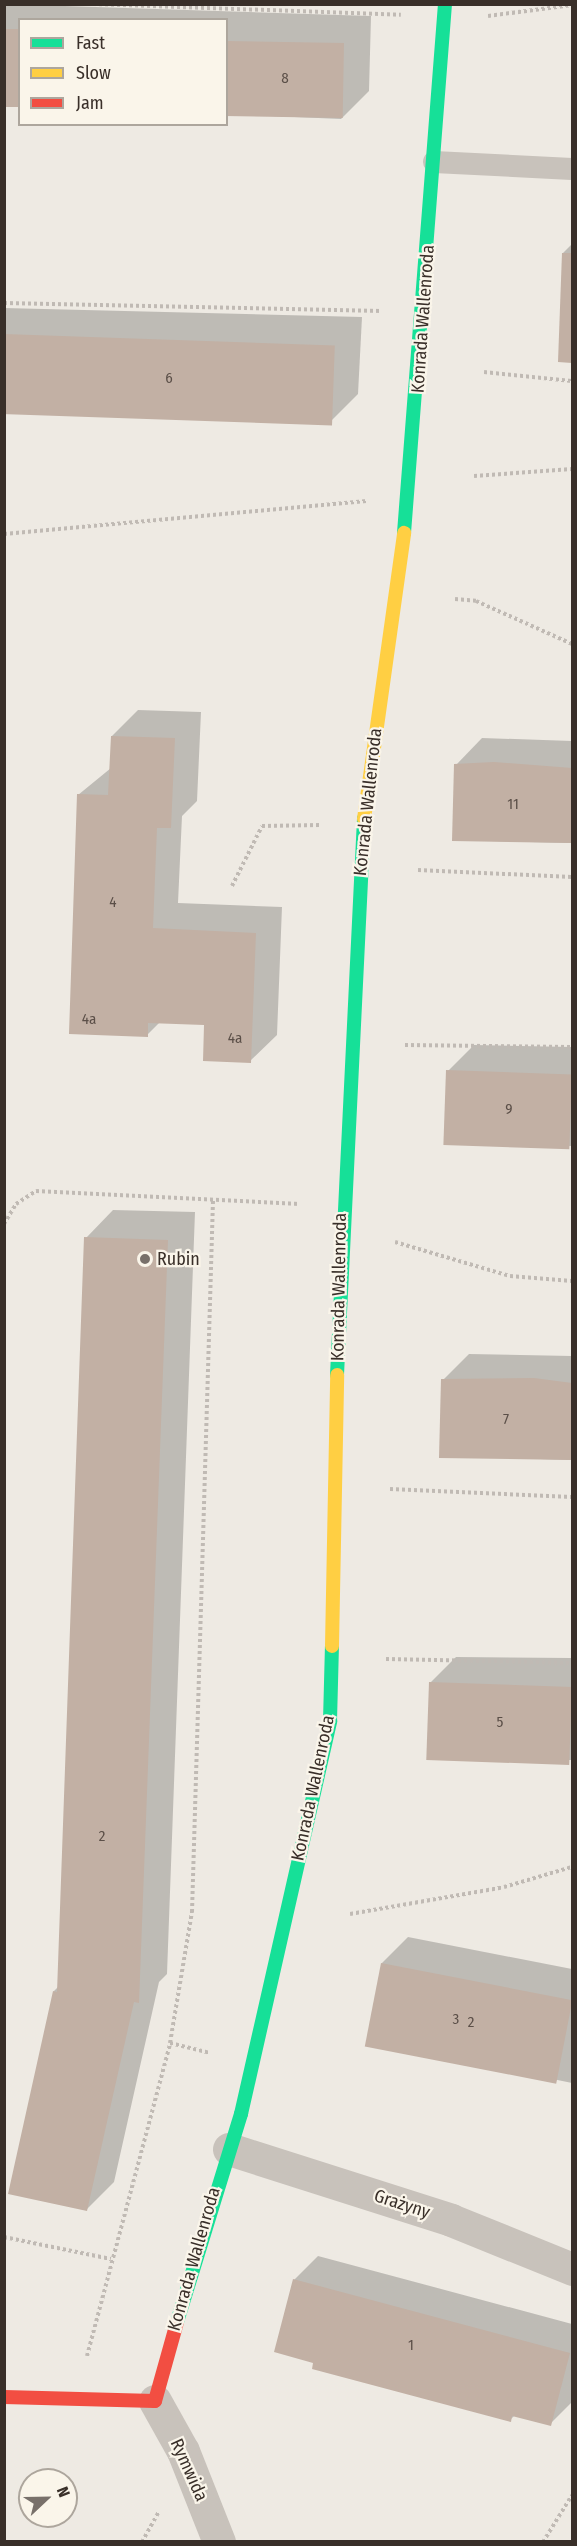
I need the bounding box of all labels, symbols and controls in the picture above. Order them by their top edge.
legend [18,18,228,126]
text: Fast [76,32,105,54]
text: Slow [76,62,111,84]
house number: 8 [281,70,289,88]
text: Jam [76,92,104,114]
street label: Konrada Wallenroda [407,244,439,394]
house number: 6 [165,370,173,388]
street label: Konrada Wallenroda [349,727,387,877]
house number: 11 [507,796,519,814]
house number: 4 [109,894,117,912]
house number: 4a [82,1011,96,1029]
house number: 4a [228,1030,242,1048]
house number: 9 [505,1101,513,1119]
street label: Konrada Wallenroda [327,1213,351,1361]
place label: Rubin [157,1248,200,1270]
marker: Rubin [138,1252,152,1266]
house number: 7 [503,1411,509,1429]
street label: Konrada Wallenroda [287,1713,339,1863]
house number: 5 [497,1714,503,1732]
house number: 2 [99,1828,105,1846]
house number: 3 [453,2011,459,2029]
house number: 2 [468,2014,474,2032]
street label: Konrada Wallenroda [163,2185,225,2333]
street label: Grażyny [371,2185,433,2223]
house number: 1 [408,2337,414,2355]
street label: Rymwida [166,2435,212,2505]
north arrow [18,2468,78,2528]
text: N [53,2484,74,2500]

